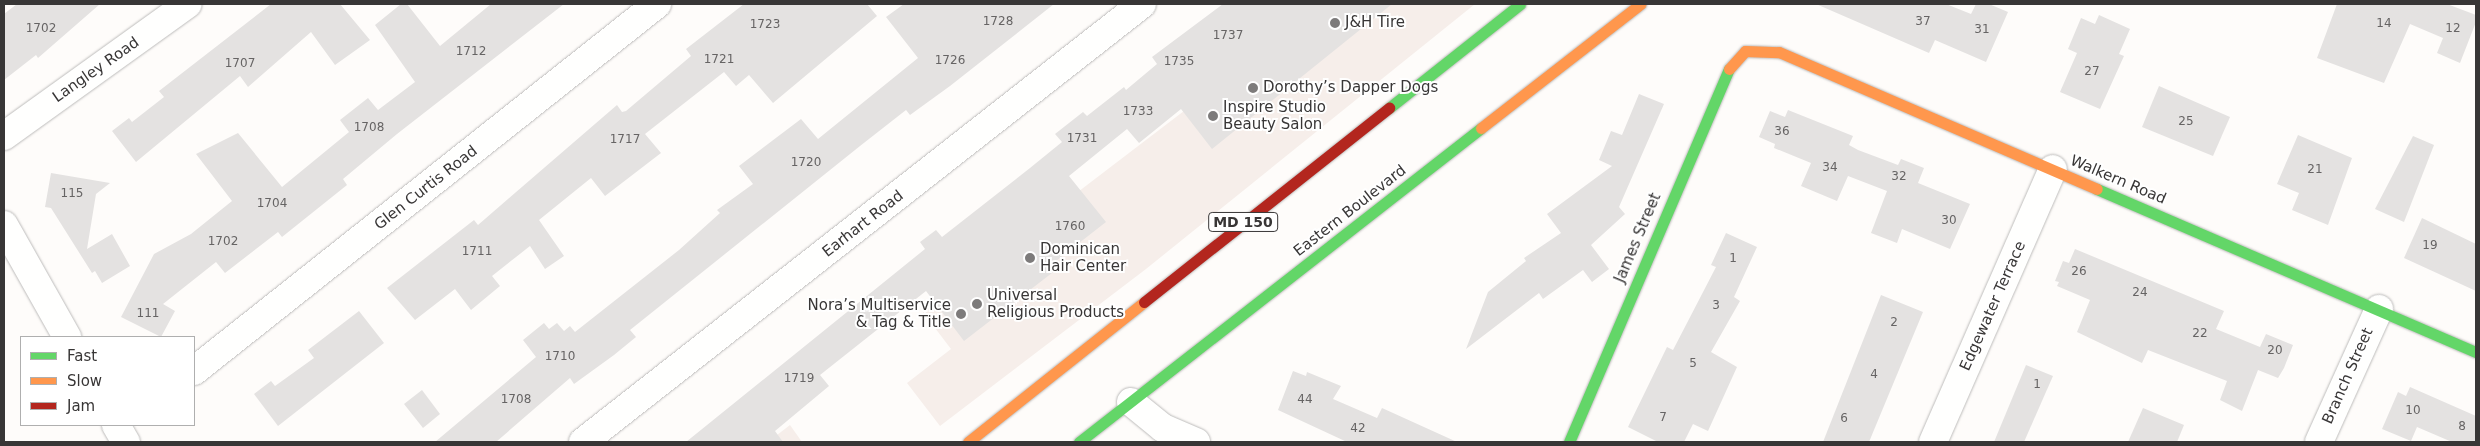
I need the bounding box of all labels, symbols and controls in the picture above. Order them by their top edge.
place label: J&H Tire [1345,14,1405,32]
house number: 1728 [983,15,1013,29]
house number: 37 [1915,15,1931,29]
marker: J&H Tire [1329,17,1341,29]
house number: 14 [2376,17,2392,31]
house number: 1723 [750,18,780,32]
house number: 1702 [26,22,56,36]
house number: 12 [2445,22,2461,36]
house number: 31 [1974,23,1990,37]
house number: 1737 [1213,29,1243,43]
street label: Langley Road [49,34,143,106]
house number: 1712 [456,45,486,59]
house number: 1721 [704,53,734,67]
house number: 1726 [935,54,965,68]
house number: 1735 [1164,55,1194,69]
house number: 1707 [225,57,255,71]
house number: 27 [2084,65,2100,79]
place label: Dorothy’s Dapper Dogs [1263,79,1438,97]
marker: Dorothy’s Dapper Dogs [1247,82,1259,94]
place label: Inspire Studio Beauty Salon [1223,98,1326,133]
house number: 1733 [1123,105,1153,119]
marker: Inspire Studio Beauty Salon [1207,110,1219,122]
house number: 25 [2178,115,2194,129]
house number: 1708 [354,121,384,135]
house number: 36 [1774,125,1790,139]
house number: 1731 [1067,132,1097,146]
house number: 1717 [610,133,640,147]
street label: Glen Curtis Road [371,142,481,234]
street label: Walkern Road [2067,152,2169,208]
house number: 1720 [791,156,821,170]
house number: 34 [1822,161,1838,175]
street label: Eastern Boulevard [1290,162,1410,260]
house number: 21 [2307,163,2323,177]
house number: 32 [1891,170,1907,184]
house number: 115 [61,187,83,201]
street label: Earhart Road [819,187,907,261]
street label: James Street [1611,190,1665,286]
house number: 1704 [257,197,287,211]
road number: MD 150 [1208,210,1278,233]
house number: 30 [1941,214,1957,228]
house number: 1760 [1055,220,1085,234]
house number: 1702 [208,235,238,249]
street label: Edgewater Terrace [1956,238,2030,374]
house number: 19 [2422,239,2438,253]
place label: Dominican Hair Center [1040,240,1126,275]
house number: 1711 [462,245,492,259]
marker: Dominican Hair Center [1024,252,1036,264]
house number: 1 [1729,252,1737,266]
house number: 26 [2071,265,2087,279]
place label: Universal Religious Products [987,286,1124,321]
house number: 24 [2132,286,2148,300]
place label: Nora’s Multiservice & Tag & Title [807,296,951,331]
marker: Universal Religious Products [971,298,983,310]
house number: 3 [1712,299,1720,313]
house number: 111 [137,307,159,321]
marker: Nora’s Multiservice & Tag & Title [955,308,967,320]
house number: 2 [1890,316,1898,330]
street label: Branch Street [2319,325,2377,427]
house number: 22 [2192,327,2208,341]
legend [20,336,195,426]
house number: 20 [2267,344,2283,358]
text: Fast [67,347,97,365]
house number: 1710 [545,350,575,364]
house number: 5 [1689,357,1697,371]
house number: 4 [1870,368,1878,382]
text: Slow [67,372,102,390]
house number: 1719 [784,372,814,386]
house number: 1 [2033,378,2041,392]
house number: 1708 [501,393,531,407]
house number: 44 [1297,393,1313,407]
text: Jam [67,397,95,415]
house number: 10 [2405,404,2421,418]
house number: 7 [1659,411,1667,425]
house number: 6 [1840,412,1848,426]
house number: 8 [2458,420,2466,434]
house number: 42 [1350,422,1366,436]

